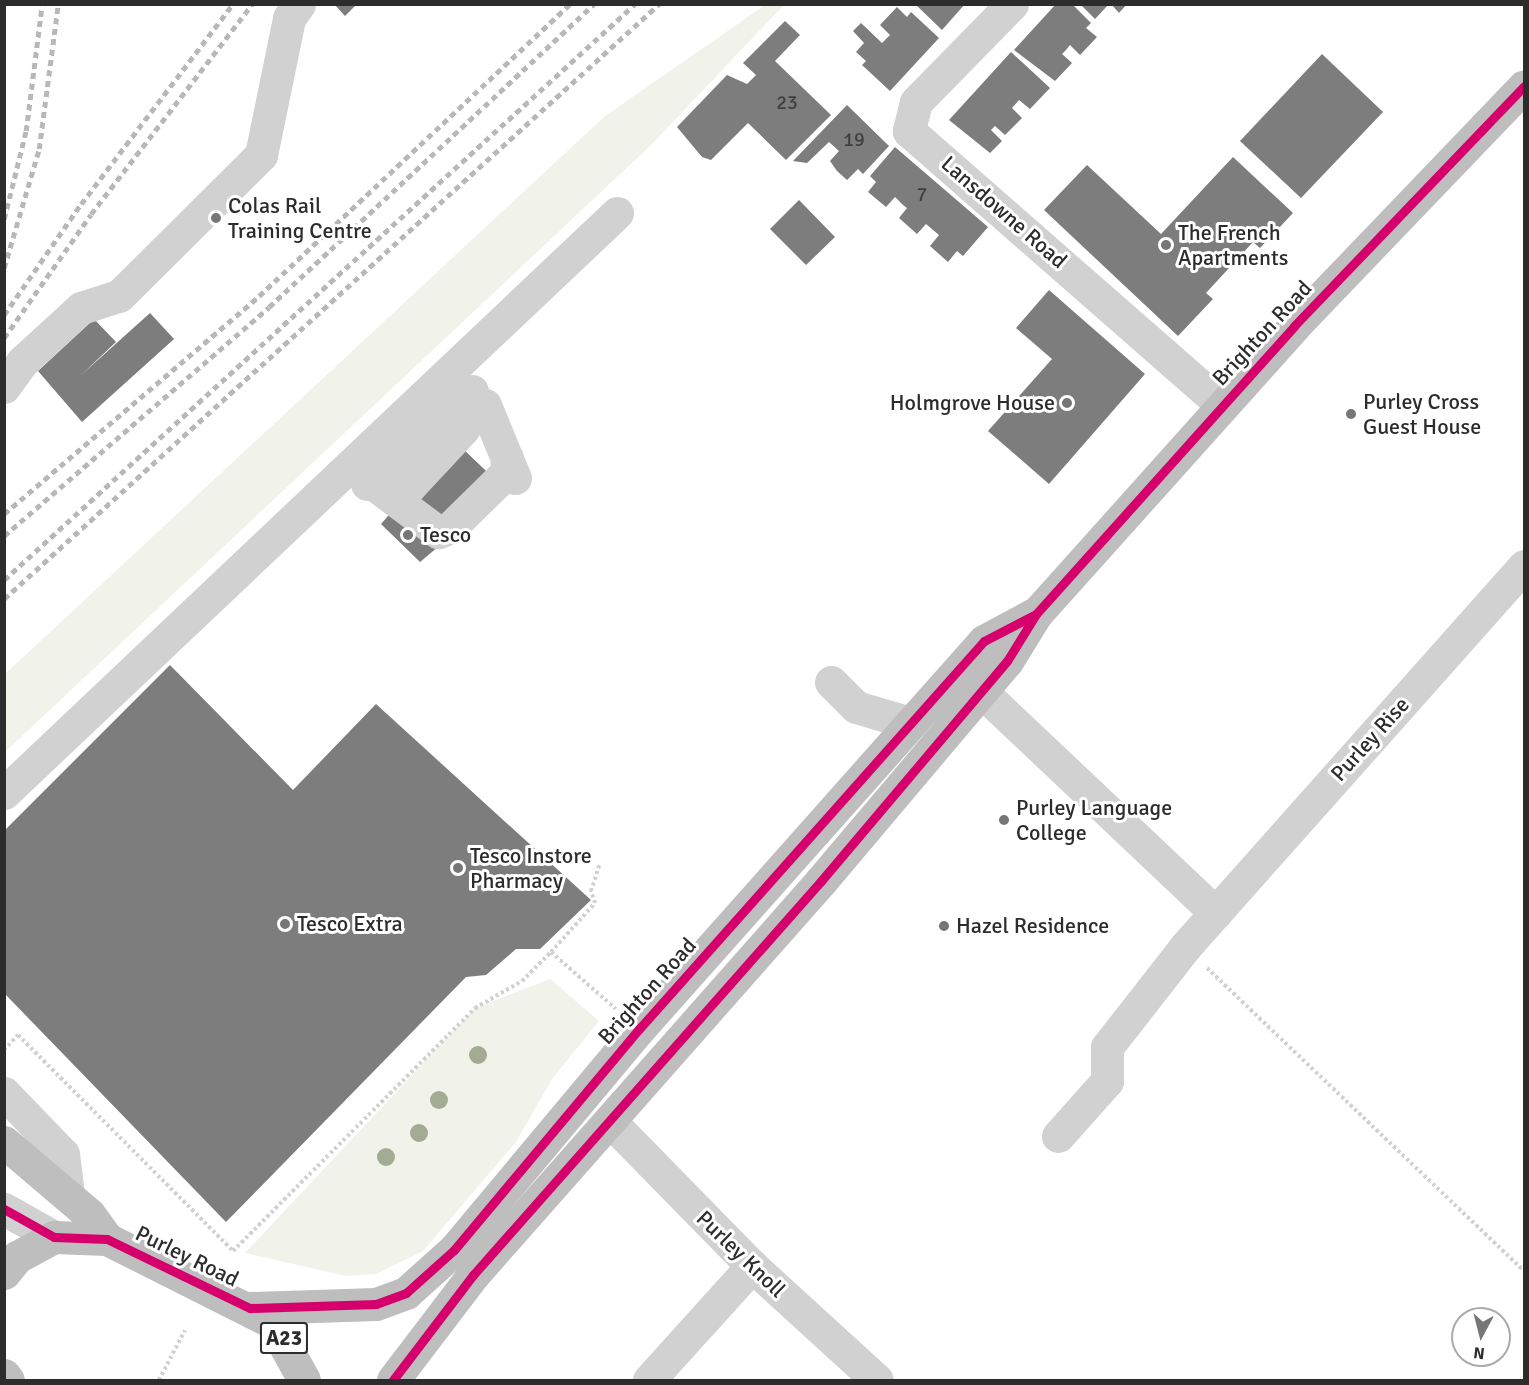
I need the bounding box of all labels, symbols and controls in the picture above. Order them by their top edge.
house number: 23 [776,90,798,114]
house number: 19 [843,127,865,151]
street label: Lansdowne Road [936,150,1072,274]
house number: 7 [917,182,927,206]
place label: Colas Rail Training Centre [228,192,372,243]
marker: Colas Rail Training Centre [209,211,223,225]
place label: The French Apartments [1178,219,1288,270]
marker: The French Apartments [1159,238,1173,252]
street label: Brighton Road [1207,275,1317,391]
place label: Purley Cross Guest House [1363,388,1481,440]
place label: Holmgrove House [890,390,1055,416]
marker: Holmgrove House [1060,396,1074,410]
marker: Purley Cross Guest House [1344,407,1358,421]
place label: Tesco [420,522,471,548]
marker: Tesco [401,528,415,542]
street label: Purley Rise [1325,691,1415,787]
place label: Purley Language College [1016,794,1172,846]
marker: Purley Language College [997,813,1011,827]
place label: Tesco Instore Pharmacy [470,842,592,894]
marker: Tesco Instore Pharmacy [451,861,465,875]
place label: Tesco Extra [297,911,403,937]
place label: Hazel Residence [956,913,1109,939]
marker: Tesco Extra [278,917,292,931]
marker: Hazel Residence [937,919,951,933]
street label: Brighton Road [592,932,702,1050]
street label: Purley Knoll [691,1205,791,1303]
street label: Purley Road [131,1220,243,1292]
north arrow [1451,1307,1511,1367]
road number: A23 [258,1320,310,1356]
text: N [1472,1342,1486,1363]

